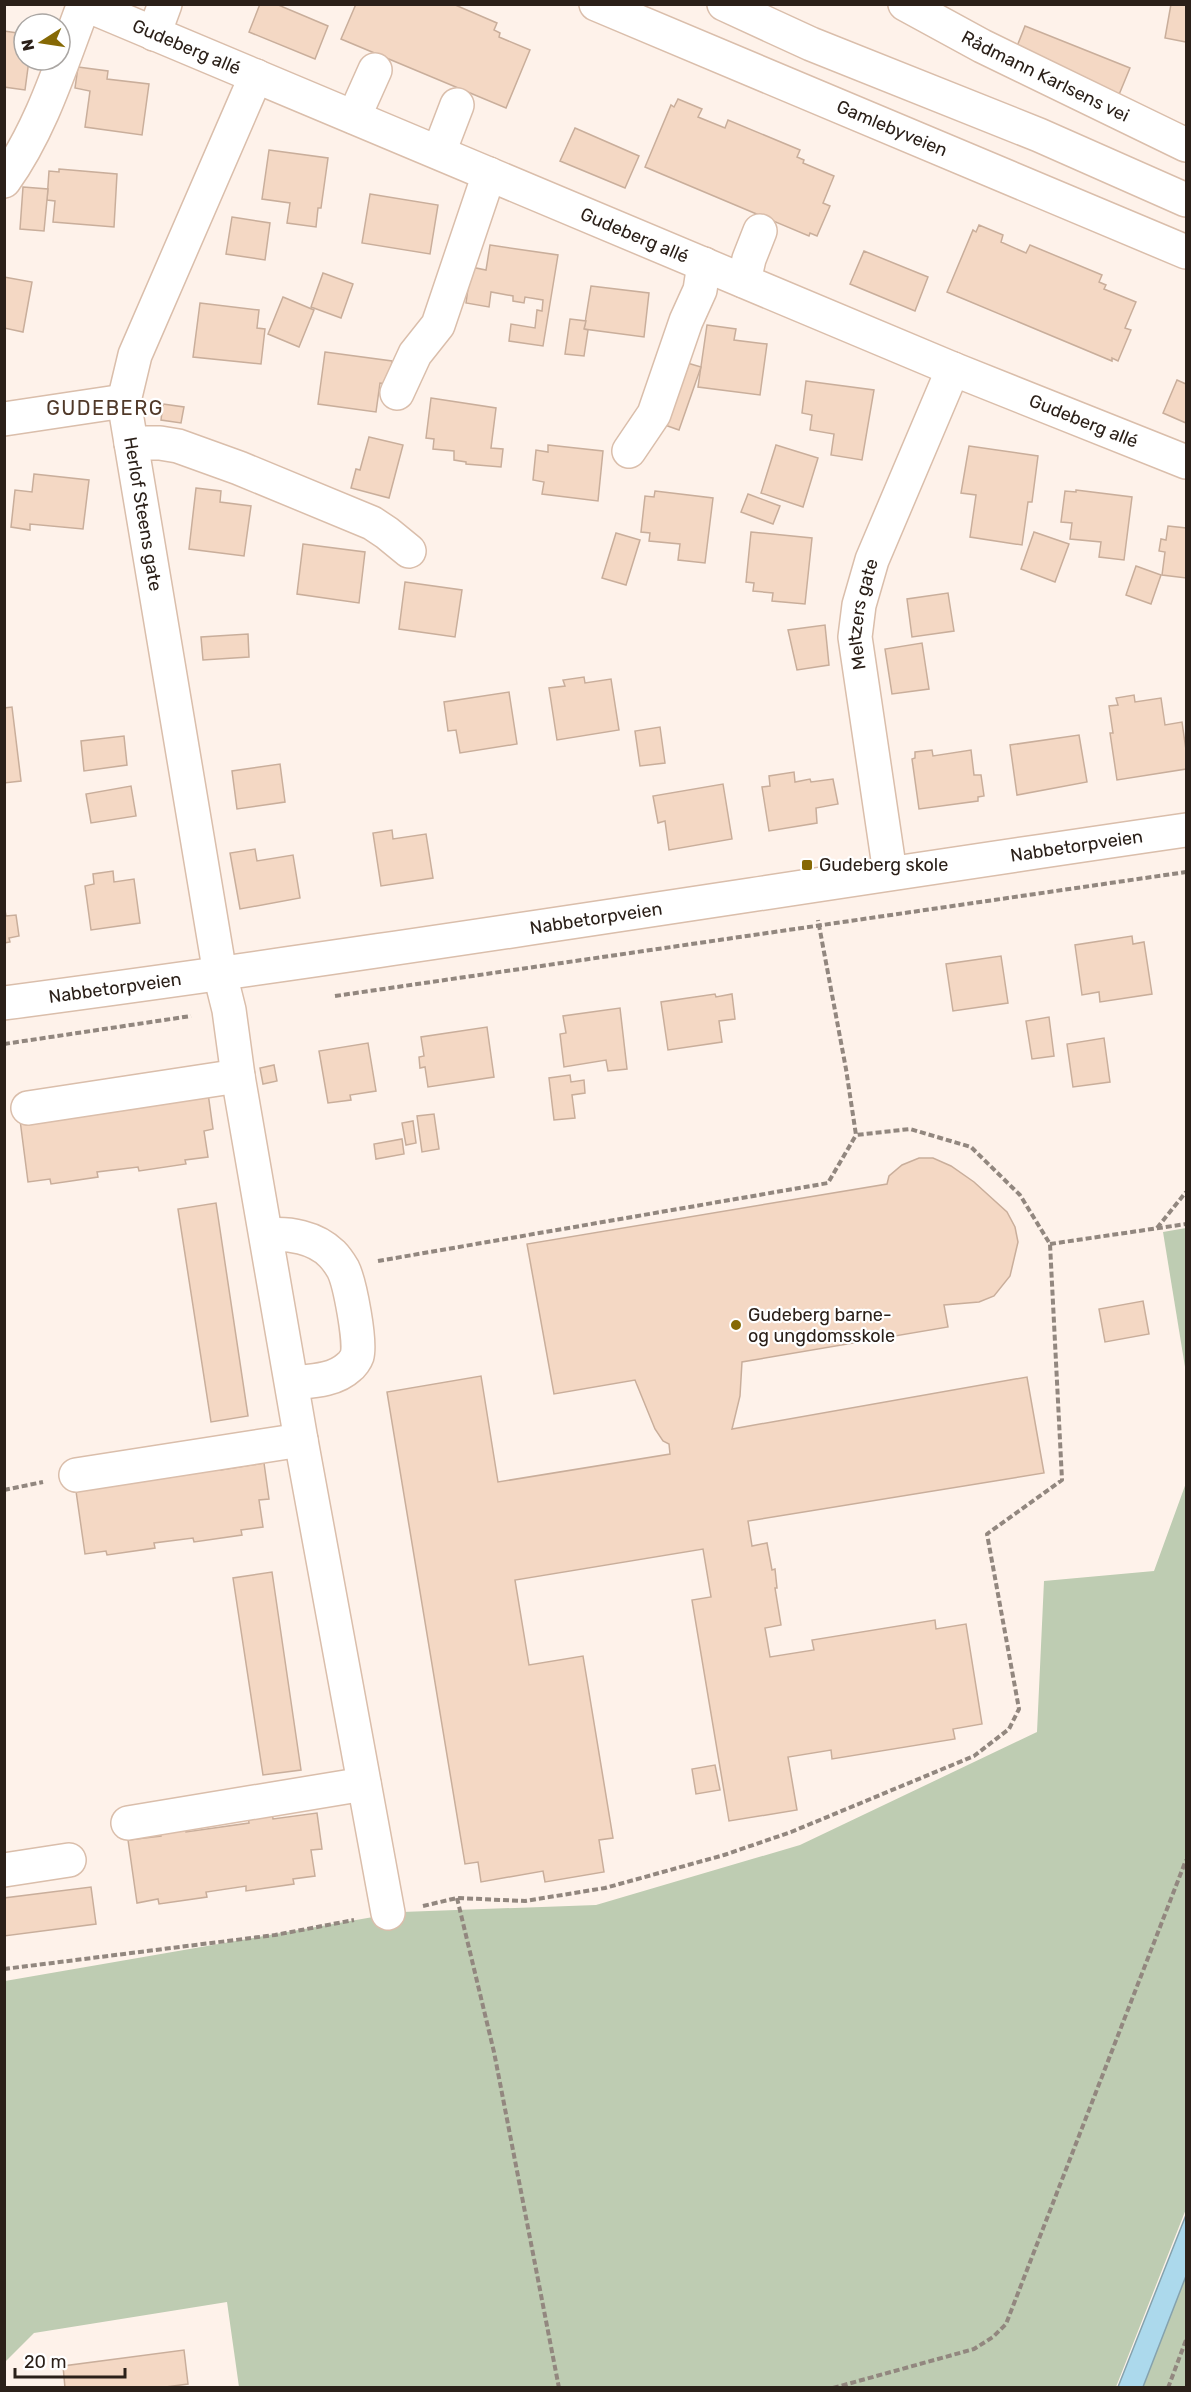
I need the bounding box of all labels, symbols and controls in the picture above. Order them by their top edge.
north arrow [12,12,72,72]
street label: Gudeberg allé [129,15,244,80]
street label: Rådmann Karlsens vei [958,26,1133,127]
text: N [17,37,38,53]
street label: Gamlebyveien [833,95,951,161]
street label: Gudeberg allé [577,203,692,268]
street label: Gudeberg allé [1026,390,1141,453]
district label: GUDEBERG [46,396,164,420]
street label: Herlof Steens gate [119,435,167,593]
street label: Meltzers gate [844,556,883,671]
street label: Nabbetorpveien [1009,825,1144,867]
place label: Gudeberg skole [819,854,948,876]
marker: Gudeberg skole [800,858,814,872]
street label: Nabbetorpveien [528,897,664,939]
street label: Nabbetorpveien [47,968,183,1008]
place label: Gudeberg barne- og ungdomsskole [748,1304,895,1347]
marker: Gudeberg barne- og ungdomsskole [729,1318,743,1332]
scale bar [15,2341,124,2379]
text: 20 m [24,2351,66,2373]

